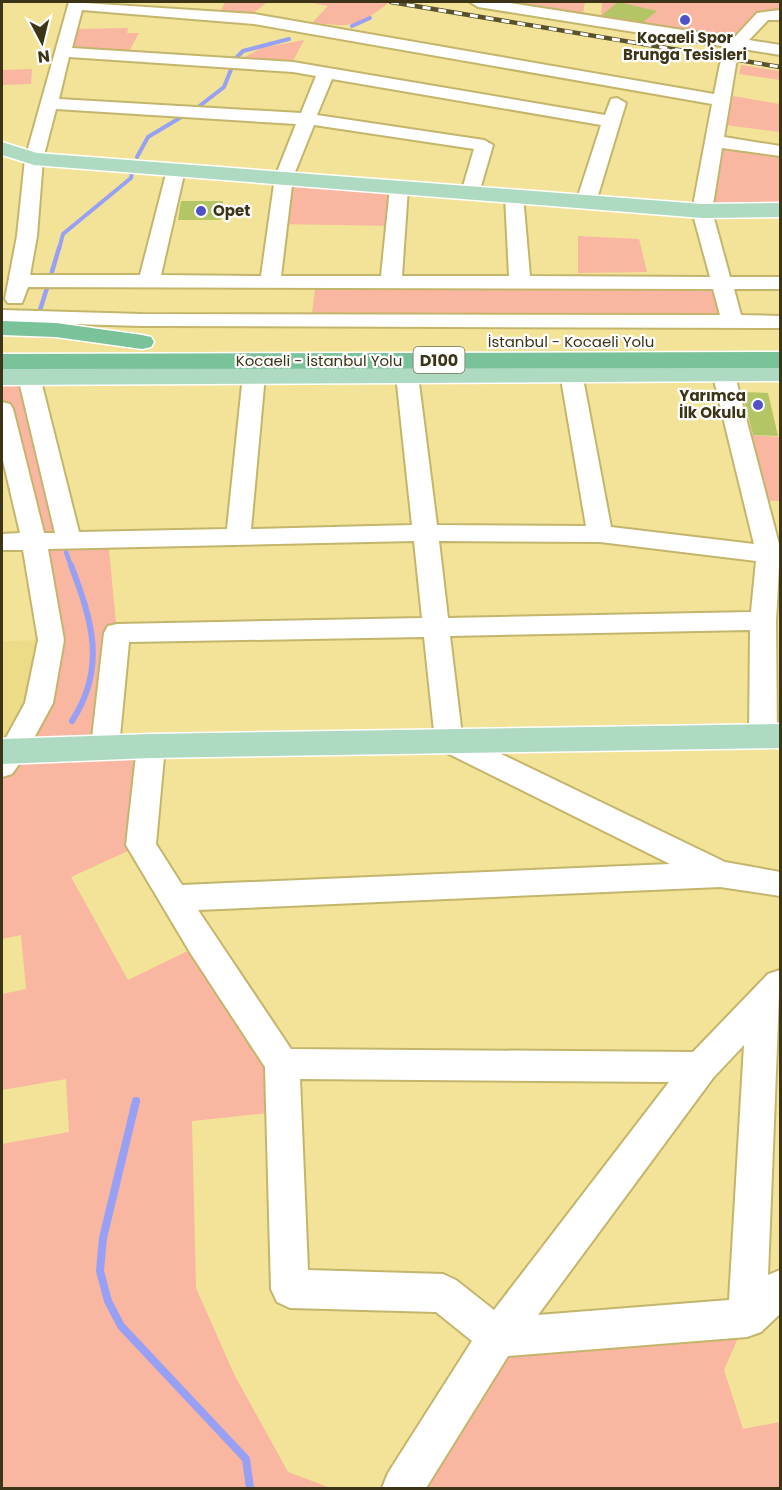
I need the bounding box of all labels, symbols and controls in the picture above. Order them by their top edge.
north arrow [12,12,72,72]
marker: Kocaeli Spor Brunga Tesisleri [678,13,692,27]
place label: Kocaeli Spor Brunga Tesisleri [623,27,747,65]
text: N [36,44,51,69]
place label: Opet [213,200,250,221]
marker: Opet [194,204,208,218]
street label: İstanbul - Kocaeli Yolu [488,331,654,352]
road number: D100 [414,347,464,373]
street label: Kocaeli - İstanbul Yolu [236,350,402,371]
place label: Yarımca İlk Okulu [679,385,746,423]
marker: Yarımca İlk Okulu [751,398,765,412]

